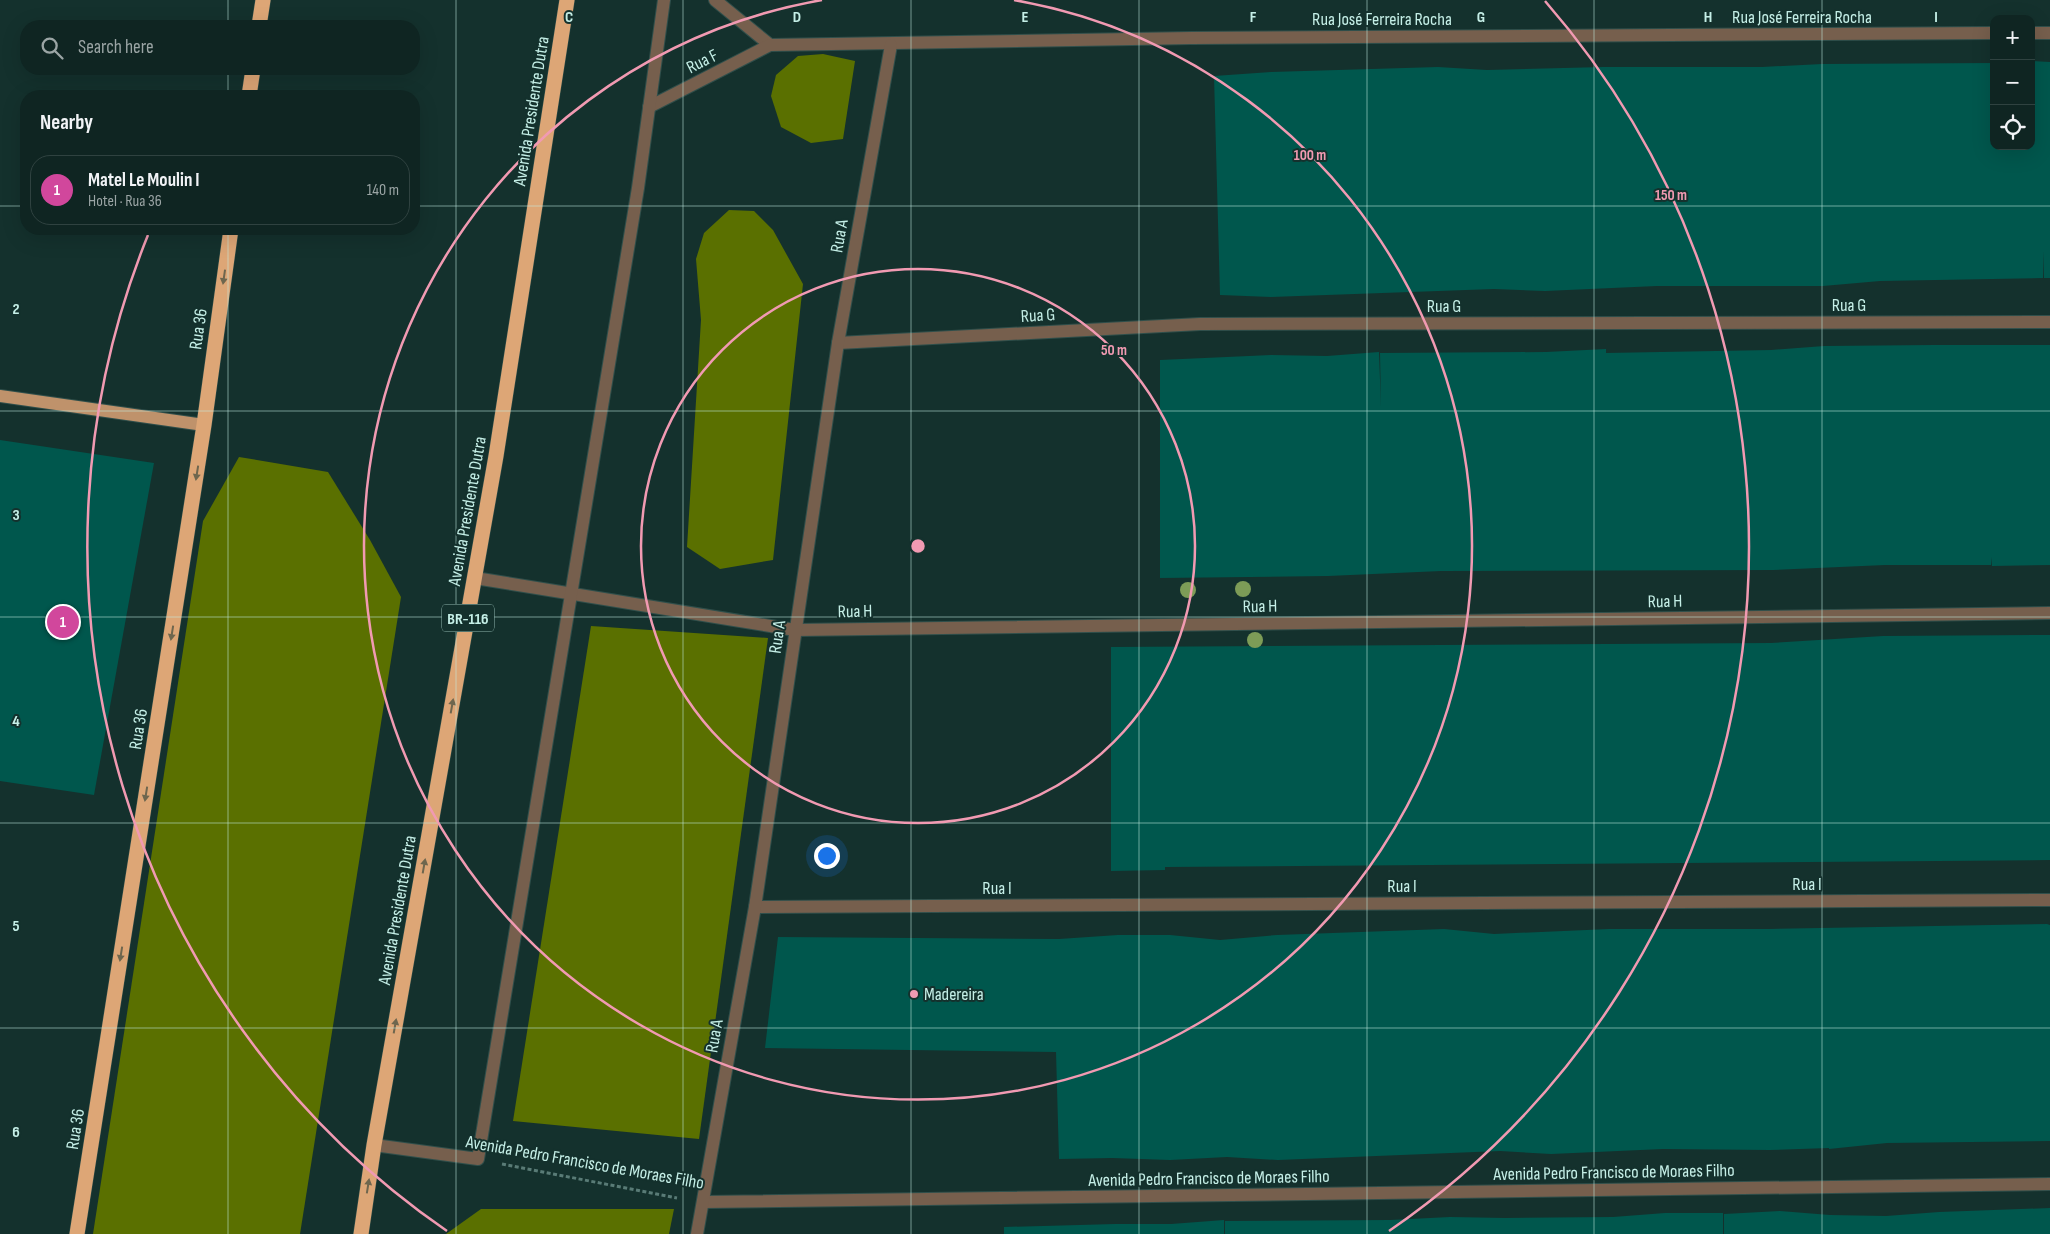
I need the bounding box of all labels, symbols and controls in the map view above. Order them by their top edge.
street label: Rua José Ferreira Rocha [1732,7,1872,28]
text: C [565,8,573,27]
text: D [793,8,801,27]
text: E [1022,8,1029,27]
text: F [1250,8,1257,27]
text: G [1477,8,1485,27]
text: H [1704,8,1712,27]
text: I [1934,8,1938,27]
street label: Rua José Ferreira Rocha [1312,9,1452,30]
map controls [1990,15,2035,150]
button: + [1990,15,2035,60]
search box [20,20,420,75]
icon: search [38,34,66,62]
street label: Avenida Presidente Dutra [509,35,554,188]
text: Search here [78,36,154,59]
street label: Rua F [683,45,722,78]
button: − [1990,60,2035,105]
button: locate [1990,105,2035,150]
text: Nearby [40,110,93,135]
text: 100 m [1294,146,1326,165]
text: Matel Le Moulin I [88,169,200,192]
text: 1 [54,181,60,200]
text: 140 m [367,181,399,200]
text: 150 m [1655,186,1687,205]
text: Hotel · Rua 36 [88,192,162,211]
street label: Rua A [826,218,853,254]
one-way arrow [220,269,228,285]
street label: Rua G [1832,295,1866,316]
street label: Rua G [1427,296,1461,317]
text: 2 [12,300,20,319]
street label: Rua G [1020,304,1056,327]
street label: Rua 36 [185,307,212,351]
text: 50 m [1101,341,1127,360]
street label: Avenida Presidente Dutra [444,435,491,588]
one-way arrow [192,465,200,481]
text: 3 [12,506,20,525]
centre of rings [909,537,927,555]
street label: Rua H [1647,591,1683,612]
street label: Rua H [1242,596,1278,617]
street label: Rua H [837,601,873,622]
pin: 1 [47,603,79,641]
road number: BR-116 [442,604,494,632]
street label: Rua A [765,619,790,655]
one-way arrow [167,626,175,642]
one-way arrow [449,697,457,713]
street label: Rua 36 [125,707,152,751]
text: 4 [12,712,20,731]
one-way arrow [142,786,150,802]
street label: Avenida Presidente Dutra [374,834,421,987]
your location [814,843,840,869]
one-way arrow [420,857,428,873]
street label: Rua I [1792,874,1822,895]
street label: Rua I [1387,876,1417,897]
street label: Rua I [982,878,1012,899]
text: 5 [12,917,20,936]
one-way arrow [117,947,125,963]
place label: Madereira [924,984,984,1005]
marker: Madereira [908,988,920,1000]
one-way arrow [392,1017,400,1033]
street label: Rua A [701,1018,728,1054]
street label: Rua 36 [62,1107,89,1151]
text: 6 [12,1123,20,1142]
street label: Avenida Pedro Francisco de Moraes Filho [463,1131,706,1194]
street label: Avenida Pedro Francisco de Moraes Filho [1492,1160,1735,1185]
street label: Avenida Pedro Francisco de Moraes Filho [1087,1166,1330,1191]
one-way arrow [364,1177,372,1193]

